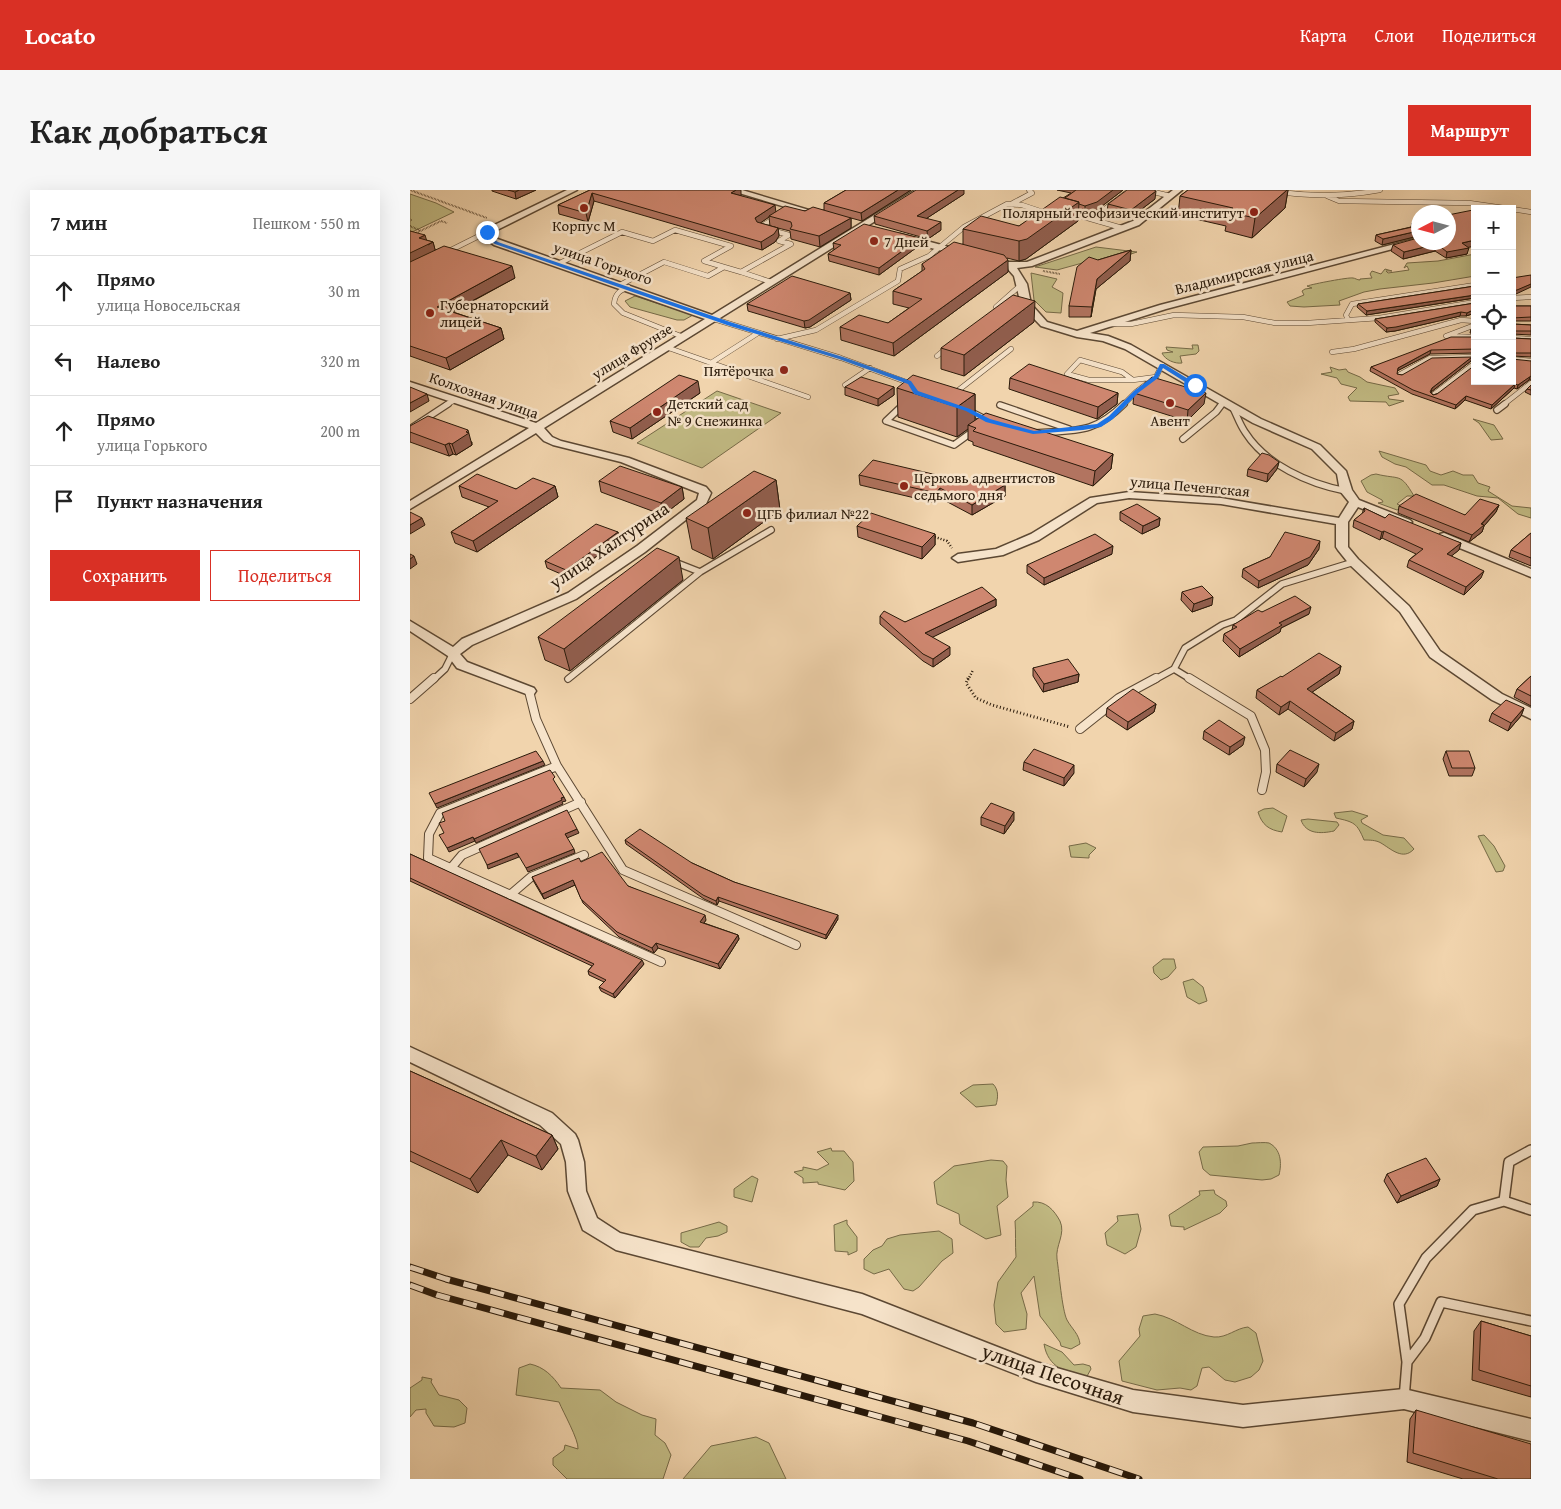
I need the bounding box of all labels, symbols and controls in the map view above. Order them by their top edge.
text: Locato [25,18,96,53]
text: Карта [1300,22,1347,49]
text: Слои [1375,22,1414,49]
text: Поделиться [1442,22,1536,49]
text: Как добраться [30,105,268,156]
button: Маршрут [1408,105,1531,156]
marker: Корпус M [578,202,590,214]
place label: Полярный геофизический институт [1003,202,1245,223]
north arrow [1411,205,1456,250]
map controls [1471,205,1516,385]
button: + [1471,205,1516,250]
marker: Полярный геофизический институт [1248,206,1260,218]
text: 7 мин [50,207,107,238]
text: Пешком · 550 m [253,211,360,235]
place label: Корпус M [552,215,616,236]
route end [476,221,499,244]
place label: 7 Дней [884,231,929,252]
marker: 7 Дней [868,235,880,247]
street label: улица Горького [550,236,656,290]
street label: Владимирская улица [1173,244,1316,299]
button: − [1471,250,1516,295]
text: Прямо [97,265,155,293]
icon: ahead [50,277,78,305]
text: 30 m [328,279,360,303]
text: улица Новосельская [97,293,241,317]
place label: Губернаторский лицей [440,294,549,332]
button: locate [1471,295,1516,340]
marker: Губернаторский лицей [424,307,436,319]
street label: улица Фрунзе [587,318,676,385]
button: layers [1471,340,1516,385]
icon: left [50,347,78,375]
text: Налево [97,347,160,375]
text: 320 m [320,349,360,373]
place label: Пятёрочка [704,360,775,381]
marker: Пятёрочка [778,364,790,376]
street label: Колхозная улица [427,366,542,424]
route start [1184,374,1207,397]
place label: Детский сад № 9 Снежинка [666,393,763,431]
marker: Авент [1164,397,1176,409]
text: Прямо [97,405,155,433]
marker: Детский сад № 9 Снежинка [651,406,663,418]
place label: Авент [1150,410,1190,431]
icon: ahead [50,417,78,445]
text: 200 m [320,419,360,443]
text: улица Горького [97,433,207,457]
place label: Церковь адвентистов седьмого дня [914,467,1055,505]
street label: улица Печенгская [1128,470,1251,502]
marker: Церковь адвентистов седьмого дня [898,480,910,492]
icon: arrive [50,487,78,515]
text: Пункт назначения [97,487,263,515]
street label: улица Халтурина [543,495,675,596]
place label: ЦГБ филиал №22 [757,503,869,524]
marker: ЦГБ филиал №22 [741,507,753,519]
button: Сохранить [50,550,200,601]
button: Поделиться [210,550,360,601]
street label: улица Песочная [977,1335,1129,1413]

